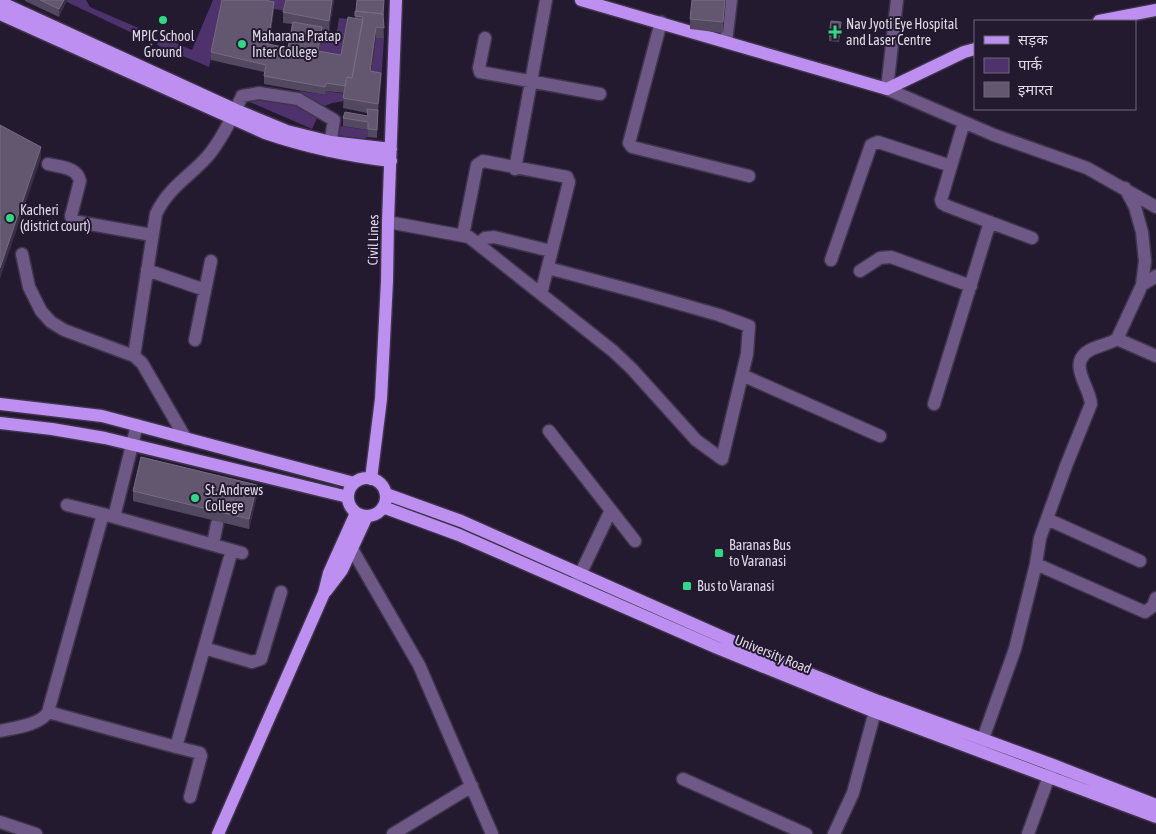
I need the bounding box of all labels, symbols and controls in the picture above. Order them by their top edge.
marker: MPIC School Ground [157,14,169,26]
place label: Nav Jyoti Eye Hospital and Laser Centre [846,16,958,48]
legend [974,20,1136,110]
marker: Nav Jyoti Eye Hospital and Laser Centre [828,25,842,39]
place label: MPIC School Ground [132,28,195,60]
place label: Maharana Pratap Inter College [252,28,342,60]
text: सड़क [1018,31,1048,48]
marker: Maharana Pratap Inter College [236,38,248,50]
text: पार्क [1018,56,1042,73]
text: इमारत [1018,81,1053,98]
place label: Kacheri (district court) [20,202,91,234]
marker: Kacheri (district court) [4,212,16,224]
street label: Civil Lines [365,214,381,266]
place label: St. Andrews College [205,482,263,514]
marker: St. Andrews College [189,492,201,504]
place label: Baranas Bus to Varanasi [729,537,791,569]
marker: Baranas Bus to Varanasi [713,547,725,559]
place label: Bus to Varanasi [697,578,774,594]
marker: Bus to Varanasi [681,580,693,592]
street label: University Road [732,631,814,677]

